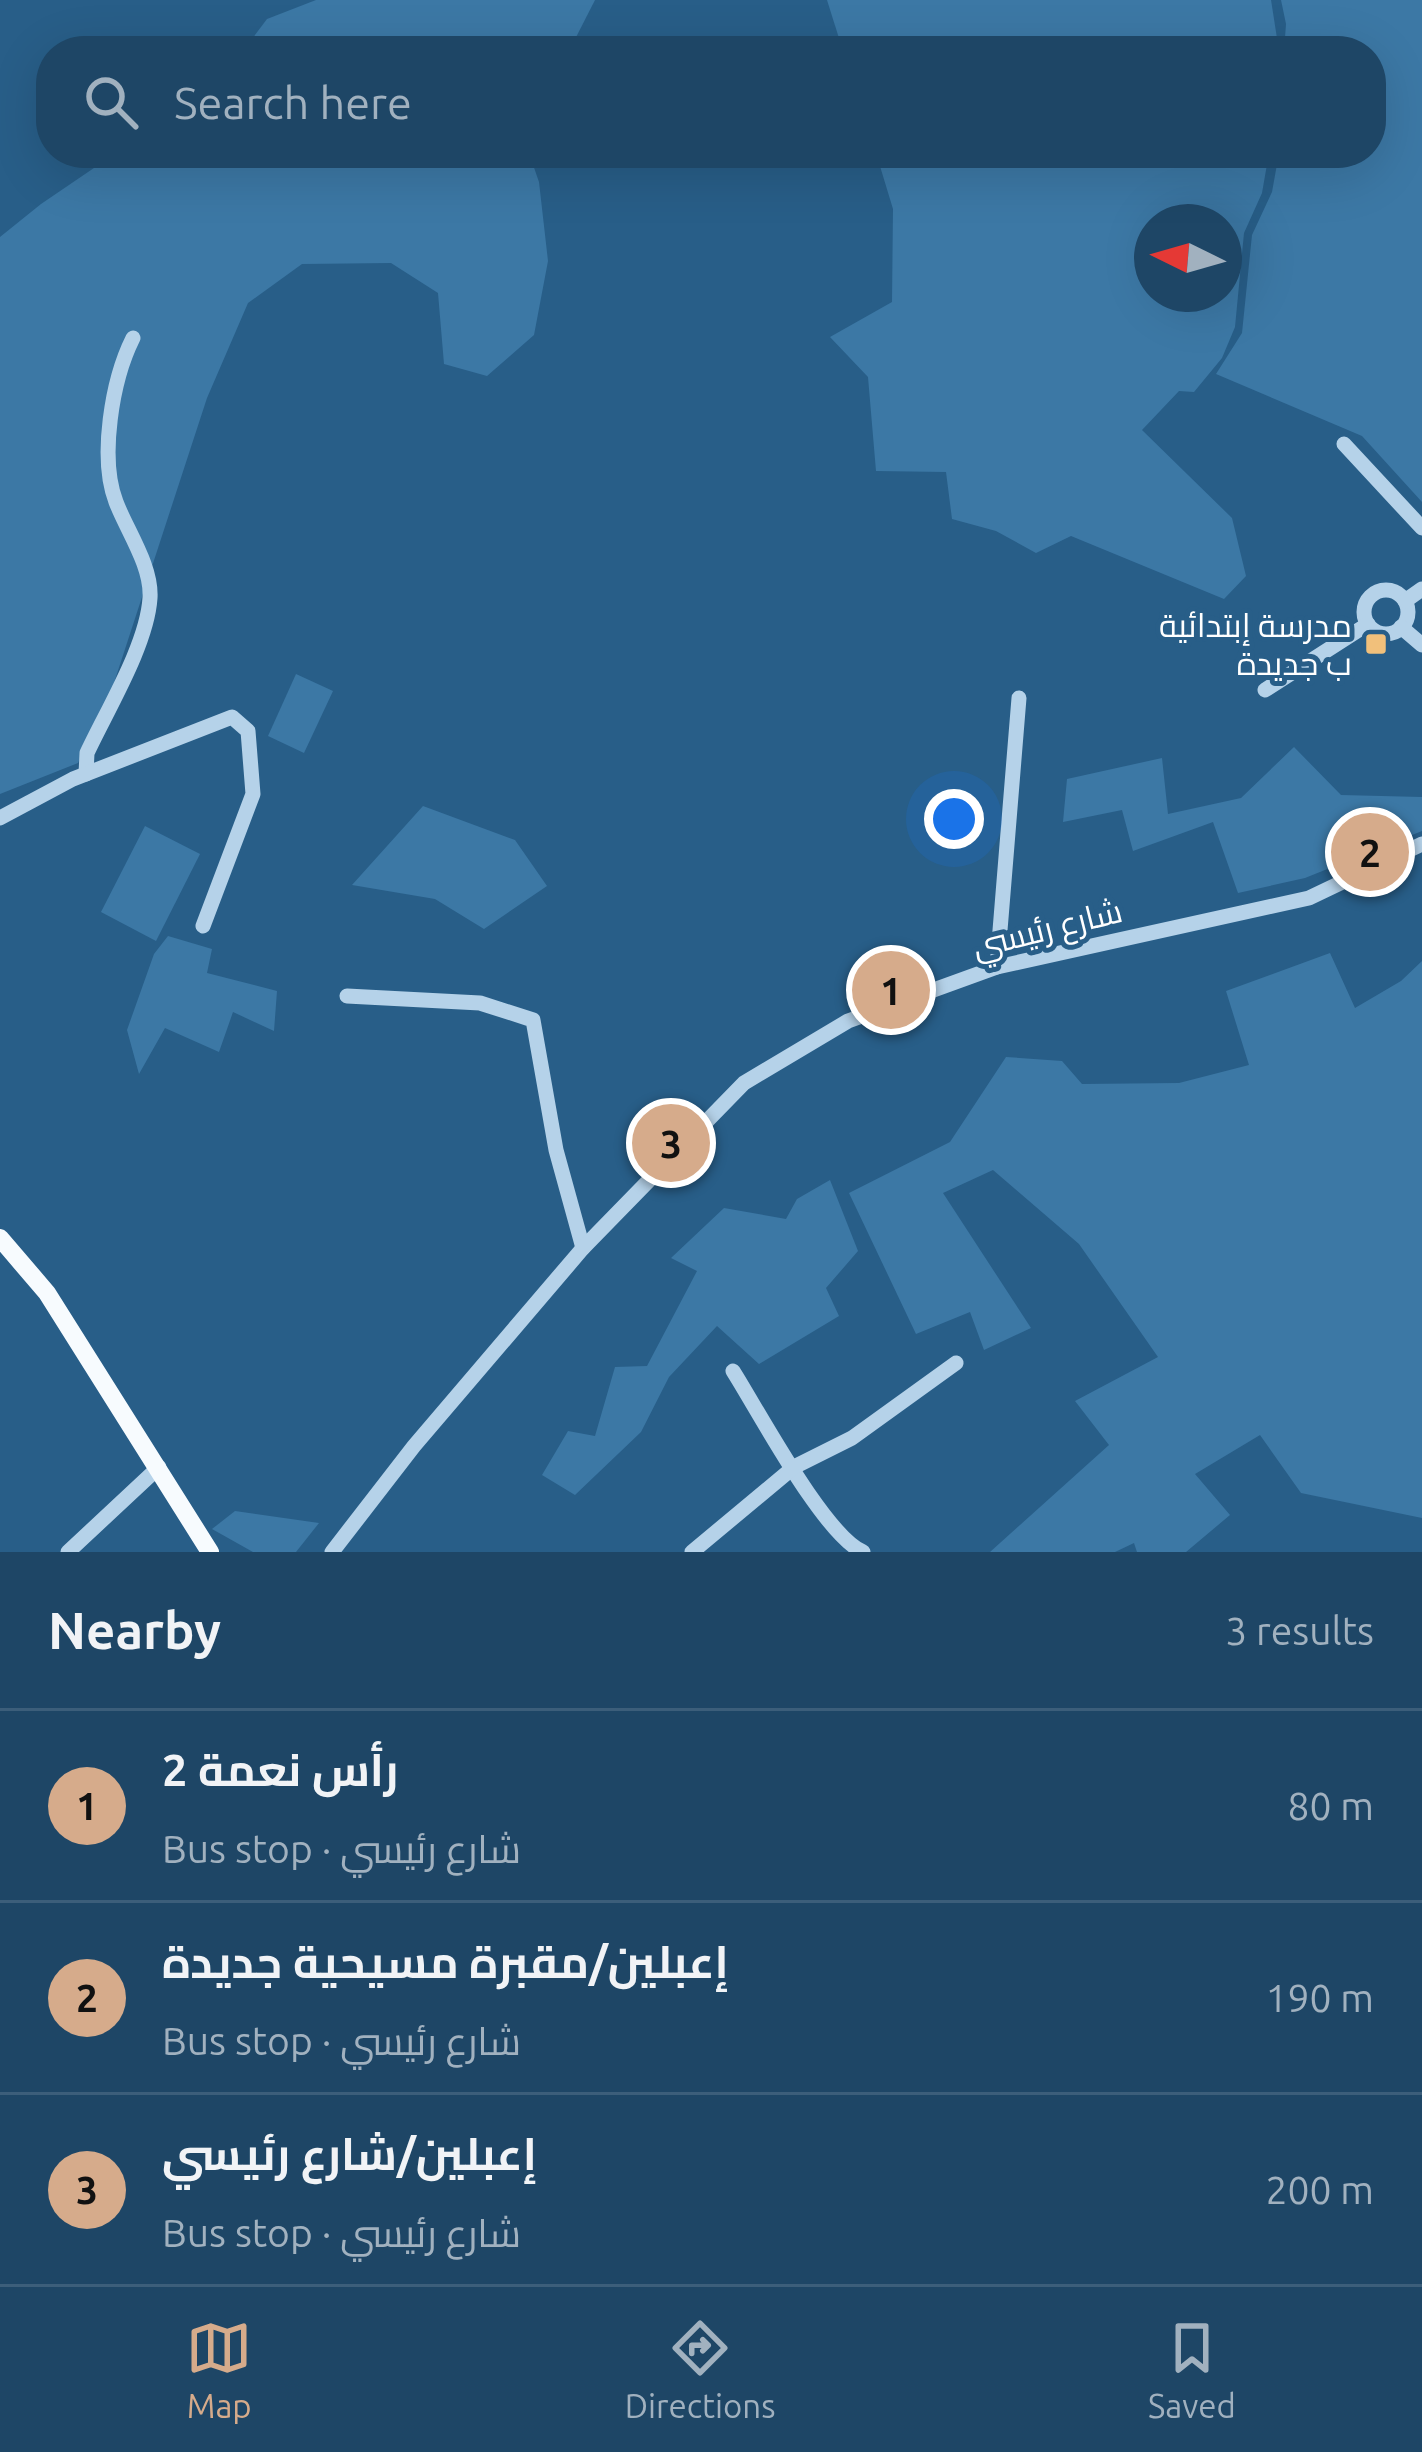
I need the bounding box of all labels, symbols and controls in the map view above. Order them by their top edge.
search box [36,36,1386,168]
icon: search [78,69,144,135]
text: Search here [174,77,412,128]
north arrow [1134,204,1242,312]
place label: مدرسة إبتدائية ب جديدة [1159,606,1352,681]
marker: مدرسة إبتدائية ب جديدة [1363,631,1389,657]
your location [924,789,984,849]
pin: 2 [1331,807,1409,897]
street label: شارع رئيسي [968,891,1127,971]
pin: 1 [852,945,930,1035]
pin: 3 [632,1098,710,1188]
text: Nearby [48,1601,221,1659]
text: 3 results [1225,1609,1374,1652]
text: رأس نعمة 2 [162,1744,398,1795]
text: 1 [76,1784,98,1827]
text: 80 m [1287,1784,1374,1827]
text: Bus stop · شارع رئيسي [162,1827,521,1870]
text: إعبلين/مقبرة مسيحية جديدة [162,1936,729,1987]
text: 2 [76,1976,98,2019]
text: 190 m [1265,1976,1374,2019]
text: Bus stop · شارع رئيسي [162,2019,521,2062]
text: إعبلين/شارع رئيسي [162,2128,537,2179]
text: 3 [76,2168,98,2211]
text: 200 m [1265,2168,1374,2211]
text: Bus stop · شارع رئيسي [162,2211,521,2254]
tab: Map [186,2315,252,2424]
tab: Directions [625,2315,775,2424]
tab: Saved [1148,2315,1236,2424]

